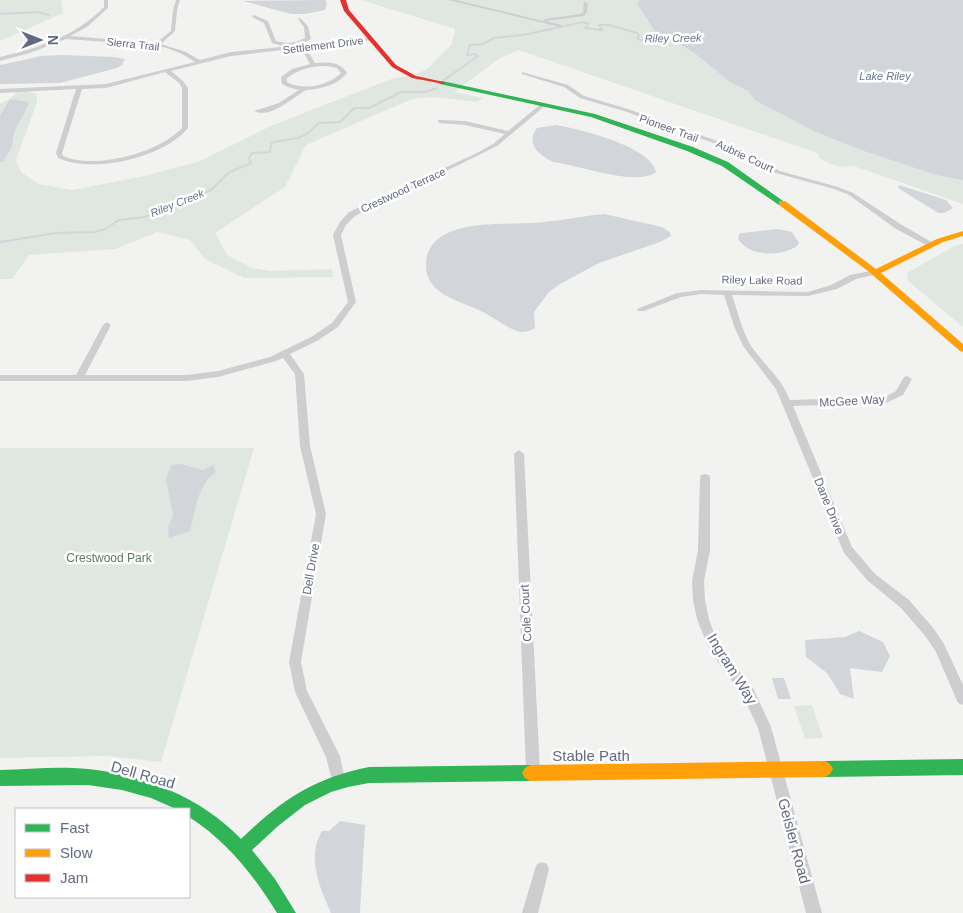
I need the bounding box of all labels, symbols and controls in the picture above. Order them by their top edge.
north arrow [15,15,65,65]
water label: Riley Creek [644,31,702,44]
street label: Settlement Drive [282,34,364,56]
text: N [45,35,61,45]
street label: Sierra Trail [106,35,160,53]
water label: Lake Riley [859,70,912,82]
street label: Pioneer Trail [638,112,700,144]
street label: Aubrie Court [714,138,776,174]
street label: Crestwood Terrace [359,165,447,215]
water label: Riley Creek [148,187,206,219]
street label: Riley Lake Road [722,273,802,287]
street label: McGee Way [819,392,885,410]
street label: Dane Drive [811,476,847,537]
street label: Dell Drive [300,542,322,596]
park label: Crestwood Park [66,551,153,565]
street label: Cole Court [517,583,534,642]
street label: Ingram Way [704,630,761,708]
street label: Stable Path [552,747,630,764]
street label: Dell Road [109,757,177,792]
street label: Geisler Road [775,796,814,885]
legend [15,808,190,898]
text: Fast [60,819,90,836]
text: Slow [60,844,93,861]
text: Jam [60,869,88,886]

